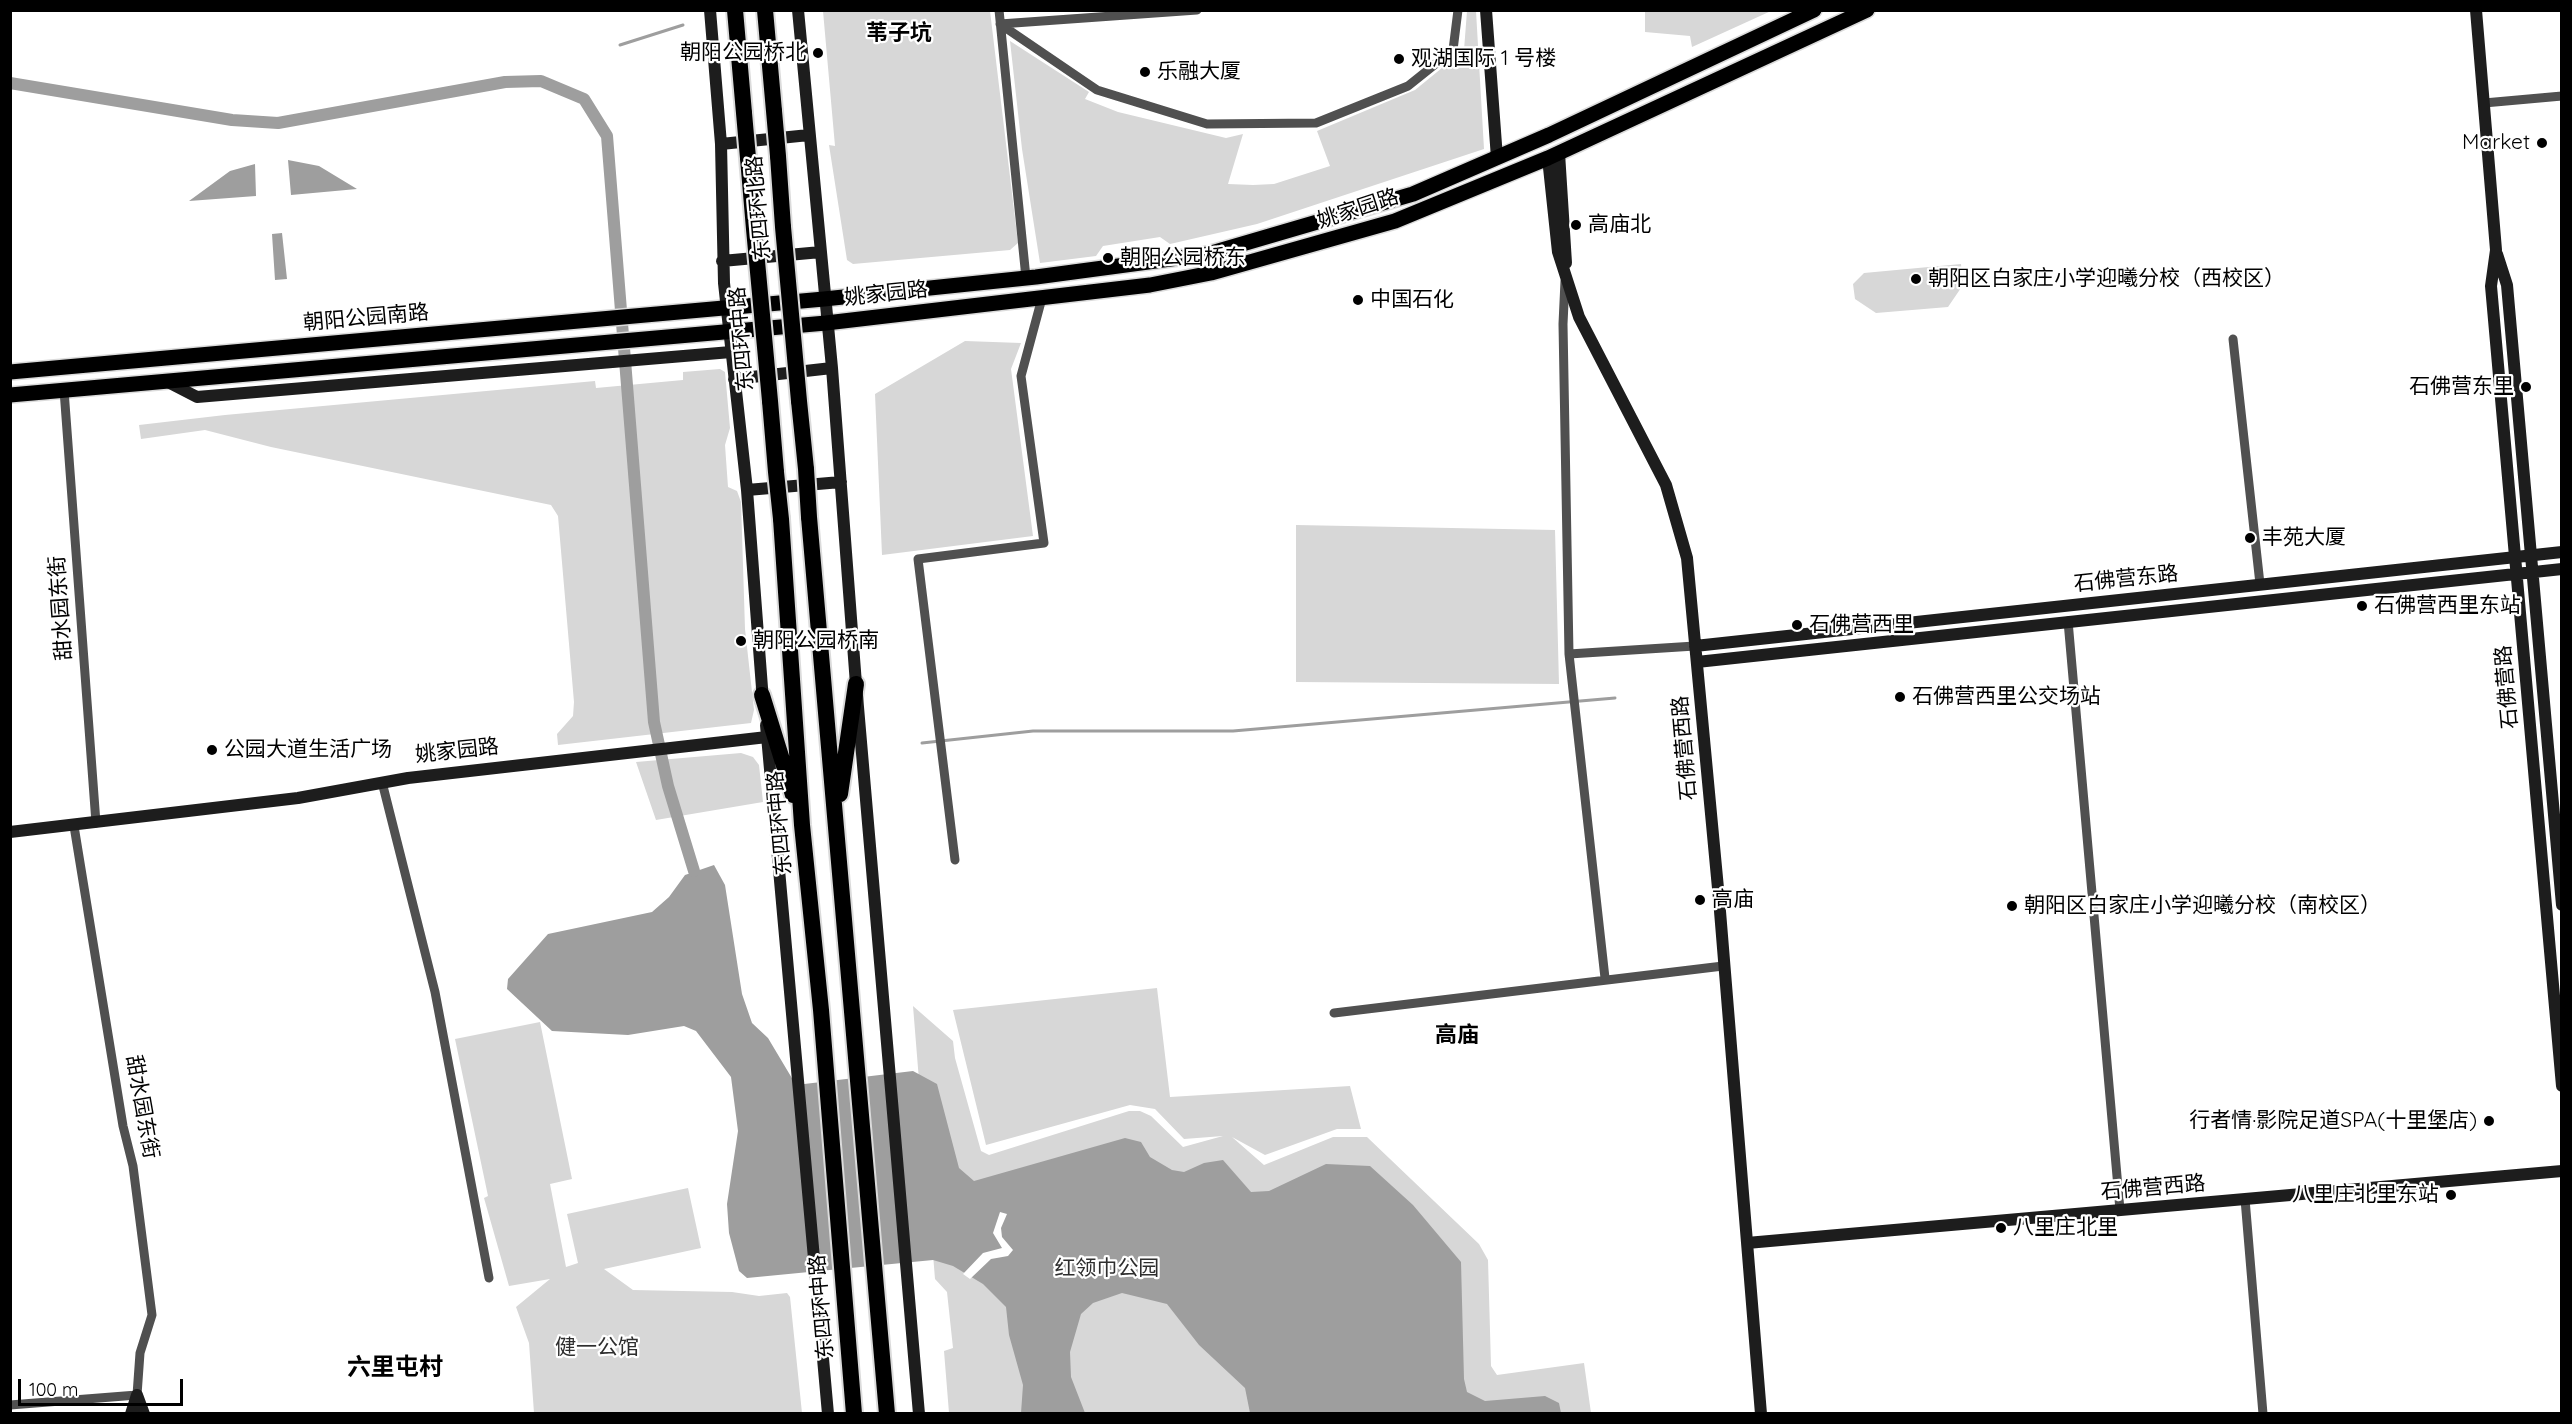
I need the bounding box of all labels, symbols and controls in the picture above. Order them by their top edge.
district label: 苇子坑 [866,20,932,46]
place label: 朝阳公园桥北 [680,40,806,66]
marker: 朝阳公园桥北 [811,46,825,60]
place label: 观湖国际 1 号楼 [1411,46,1556,72]
marker: 观湖国际 1 号楼 [1392,52,1406,66]
place label: 乐融大厦 [1157,59,1241,85]
marker: 乐融大厦 [1138,65,1152,79]
place label: Market [2462,130,2530,156]
marker: Market [2535,136,2549,150]
street label: 东四环北路 [742,155,776,261]
street label: 姚家园路 [1314,184,1402,234]
place label: 高庙北 [1588,212,1651,238]
marker: 高庙北 [1569,218,1583,232]
place label: 朝阳公园桥东 [1120,245,1246,271]
marker: 朝阳公园桥东 [1101,251,1115,265]
place label: 朝阳区白家庄小学迎曦分校（西校区） [1928,266,2285,292]
marker: 朝阳区白家庄小学迎曦分校（西校区） [1909,272,1923,286]
street label: 姚家园路 [843,277,929,311]
street label: 东四环中路 [725,286,759,392]
place label: 中国石化 [1370,287,1454,313]
marker: 中国石化 [1351,293,1365,307]
street label: 朝阳公园南路 [302,300,430,336]
place label: 石佛营东里 [2409,374,2514,400]
marker: 石佛营东里 [2519,380,2533,394]
place label: 丰苑大厦 [2262,525,2346,551]
marker: 丰苑大厦 [2243,531,2257,545]
street label: 甜水园东街 [45,555,77,661]
street label: 石佛营东路 [2072,561,2180,597]
place label: 石佛营西里东站 [2374,593,2521,619]
marker: 石佛营西里东站 [2355,599,2369,613]
place label: 石佛营西里 [1809,612,1914,638]
marker: 石佛营西里 [1790,618,1804,632]
place label: 朝阳公园桥南 [753,628,879,654]
marker: 朝阳公园桥南 [734,634,748,648]
street label: 石佛营路 [2491,644,2523,730]
place label: 石佛营西里公交场站 [1912,684,2101,710]
marker: 石佛营西里公交场站 [1893,690,1907,704]
street label: 石佛营西路 [1668,695,1702,801]
street label: 姚家园路 [414,734,500,768]
place label: 公园大道生活广场 [224,737,392,763]
marker: 公园大道生活广场 [205,743,219,757]
street label: 东四环中路 [763,770,797,876]
place label: 高庙 [1712,887,1754,913]
marker: 高庙 [1693,893,1707,907]
place label: 朝阳区白家庄小学迎曦分校（南校区） [2024,893,2381,919]
marker: 朝阳区白家庄小学迎曦分校（南校区） [2005,899,2019,913]
district label: 高庙 [1435,1022,1479,1048]
street label: 甜水园东街 [120,1053,164,1161]
place label: 行者情·影院足道SPA(十里堡店) [2189,1108,2477,1134]
marker: 行者情·影院足道SPA(十里堡店) [2482,1114,2496,1128]
street label: 石佛营西路 [2100,1171,2206,1205]
place label: 八里庄北里东站 [2292,1182,2439,1208]
marker: 八里庄北里东站 [2444,1188,2458,1202]
place label: 八里庄北里 [2013,1215,2118,1241]
marker: 八里庄北里 [1994,1221,2008,1235]
street label: 东四环中路 [805,1254,839,1360]
park label: 红领巾公园 [1055,1256,1159,1282]
park label: 健一公馆 [555,1335,639,1361]
district label: 六里屯村 [347,1354,443,1382]
scale bar [21,1367,186,1405]
text: 100 m [29,1378,78,1401]

